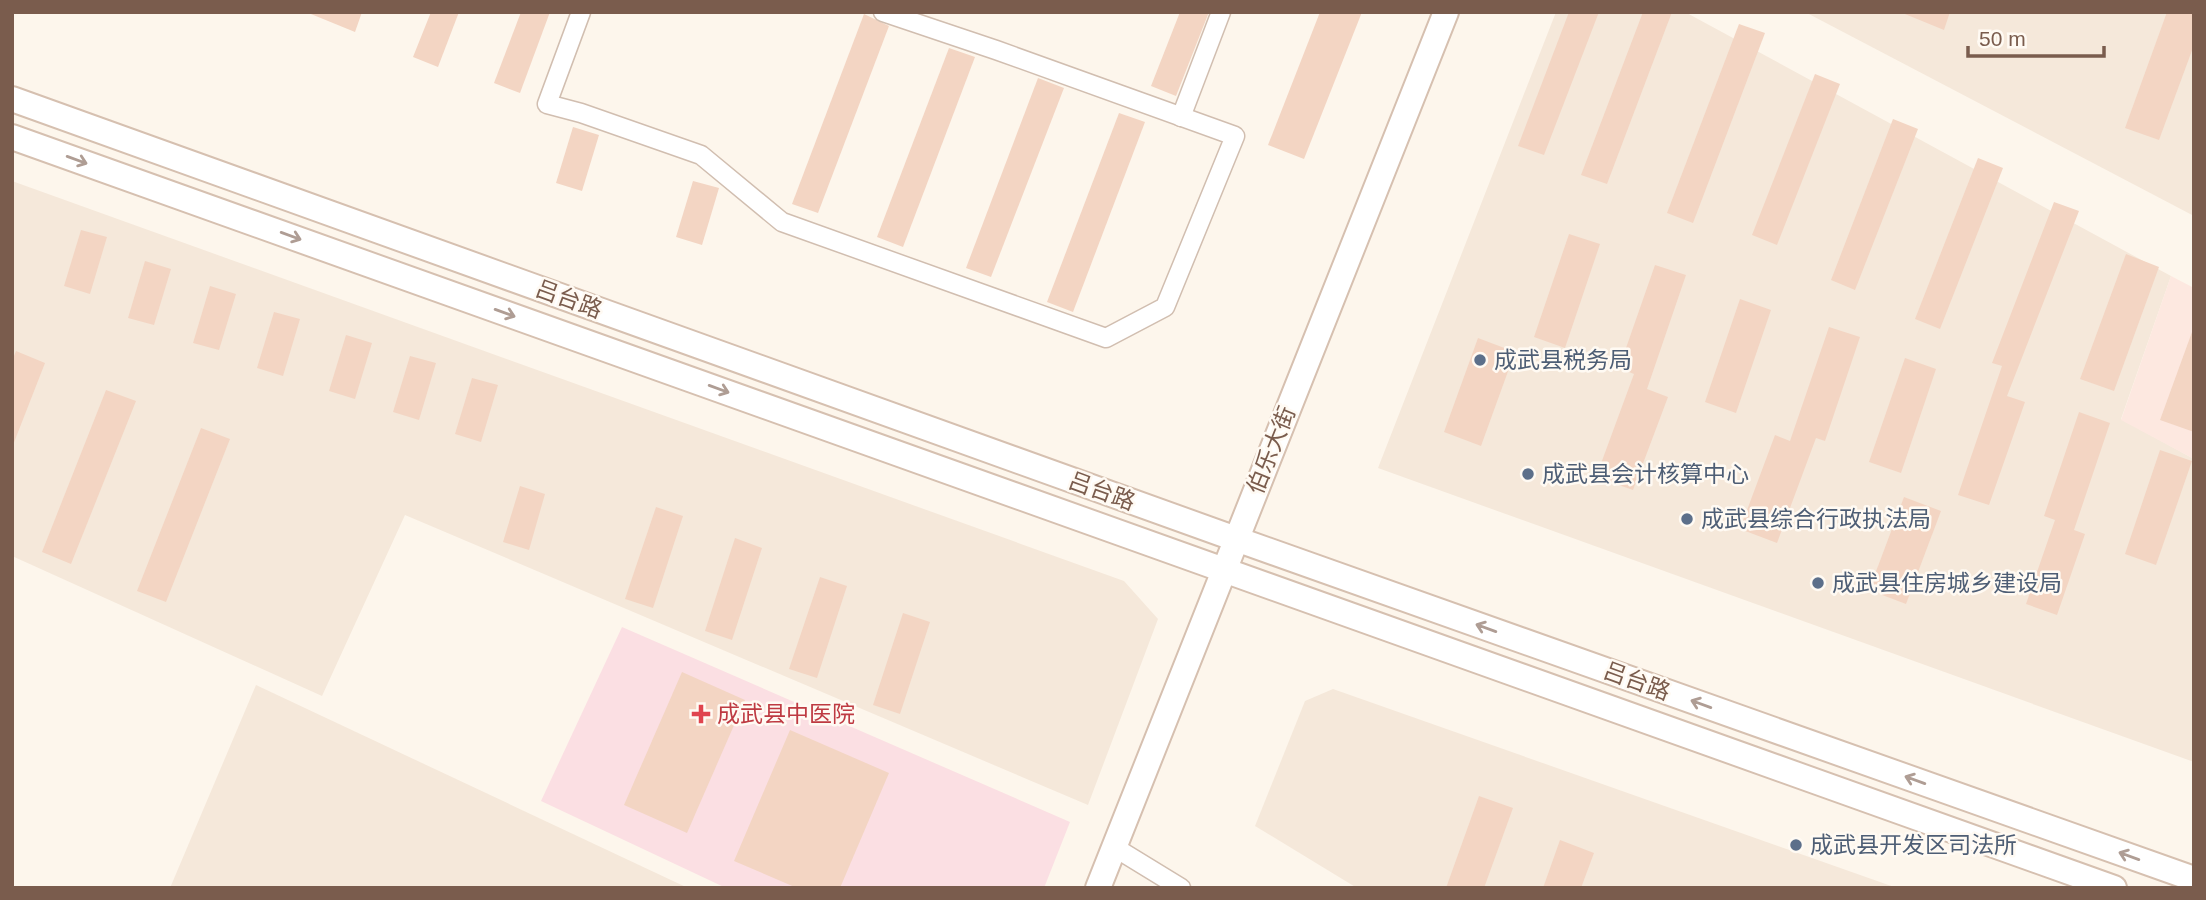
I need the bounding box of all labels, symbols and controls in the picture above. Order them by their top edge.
scale bar [1968,14,2104,58]
text: 50 m [1979,27,2026,50]
one-way arrow [65,154,87,167]
one-way arrow [279,231,301,243]
street label: 吕台路 [532,275,606,323]
one-way arrow [493,308,515,320]
place label: 成武县税务局 [1494,347,1632,373]
marker: 成武县税务局 [1472,352,1488,368]
one-way arrow [708,384,730,396]
street label: 伯乐大街 [1242,402,1300,498]
place label: 成武县会计核算中心 [1542,461,1749,487]
marker: 成武县会计核算中心 [1520,466,1536,482]
street label: 吕台路 [1065,467,1139,515]
place label: 成武县综合行政执法局 [1701,506,1931,532]
marker: 成武县综合行政执法局 [1679,511,1695,527]
place label: 成武县住房城乡建设局 [1832,570,2062,596]
marker: 成武县住房城乡建设局 [1810,575,1826,591]
one-way arrow [1476,620,1498,633]
street label: 吕台路 [1600,657,1674,705]
one-way arrow [1690,697,1712,709]
place label: 成武县中医院 [717,701,855,727]
marker: 成武县中医院 [691,704,711,724]
one-way arrow [1904,773,1926,786]
place label: 成武县开发区司法所 [1810,832,2017,858]
marker: 成武县开发区司法所 [1788,837,1804,853]
one-way arrow [2119,849,2141,861]

